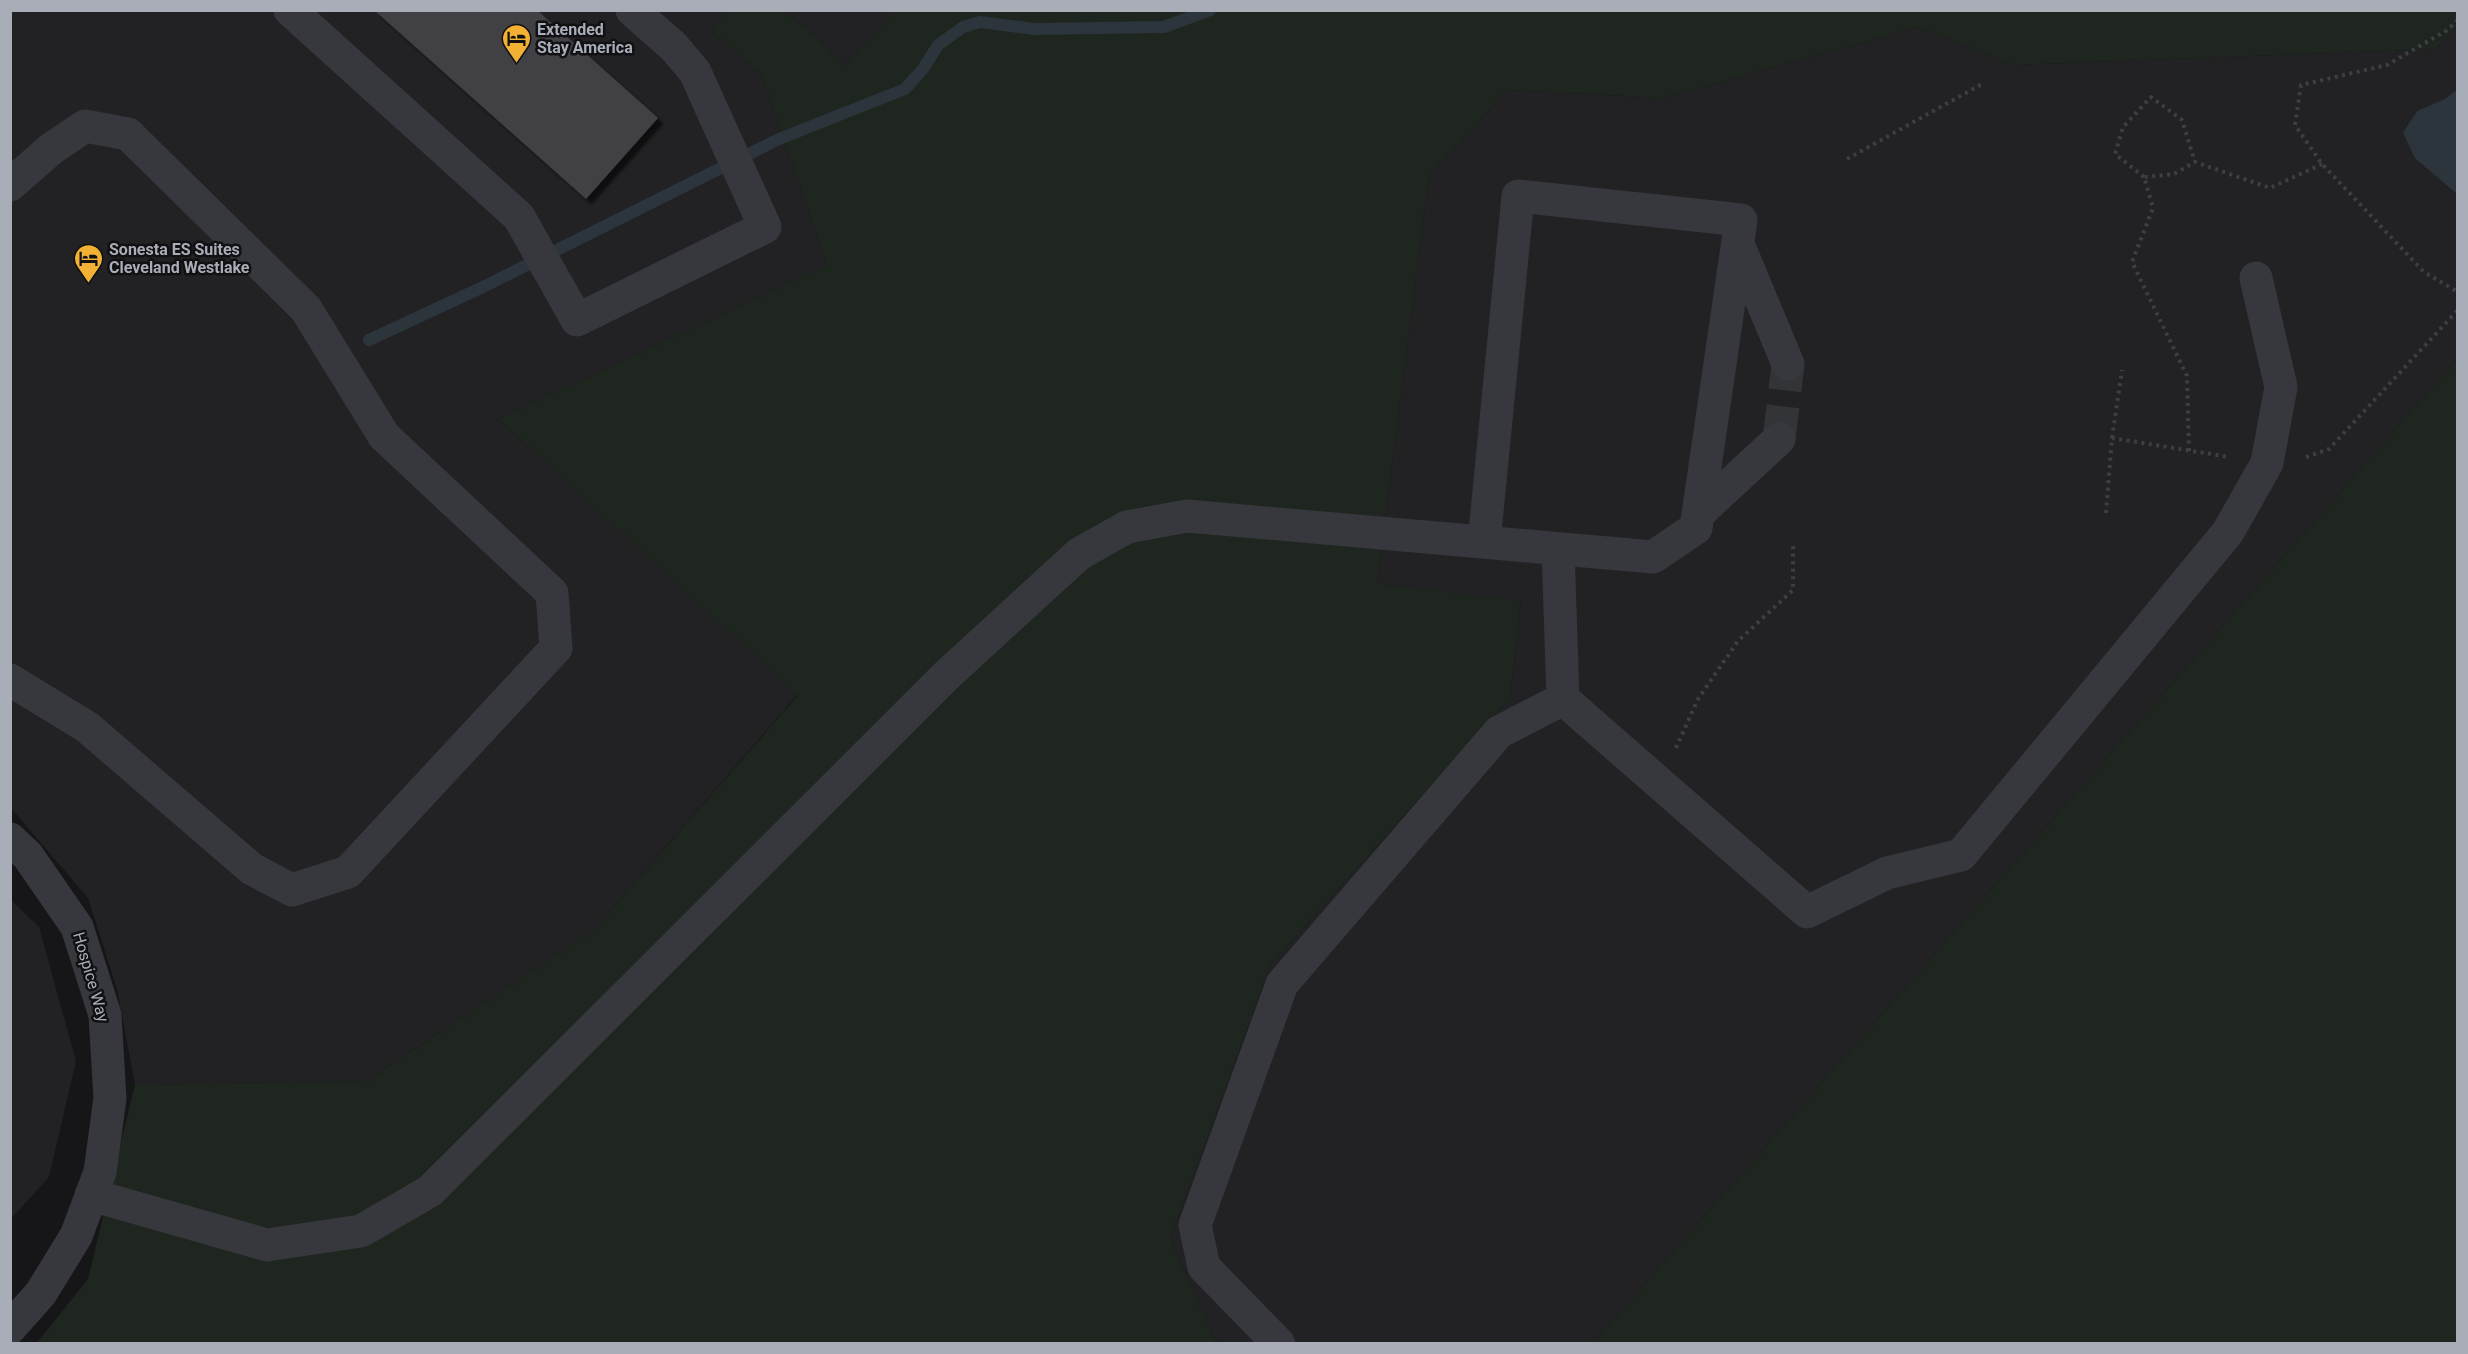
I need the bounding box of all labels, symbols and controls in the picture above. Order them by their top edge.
place label: Extended Stay America [537,20,633,57]
hotel icon: Extended Stay America [500,22,532,64]
place label: Sonesta ES Suites Cleveland Westlake [109,240,250,277]
hotel icon: Sonesta ES Suites Cleveland Westlake [72,242,104,284]
street label: Hospice Way [69,930,113,1025]

